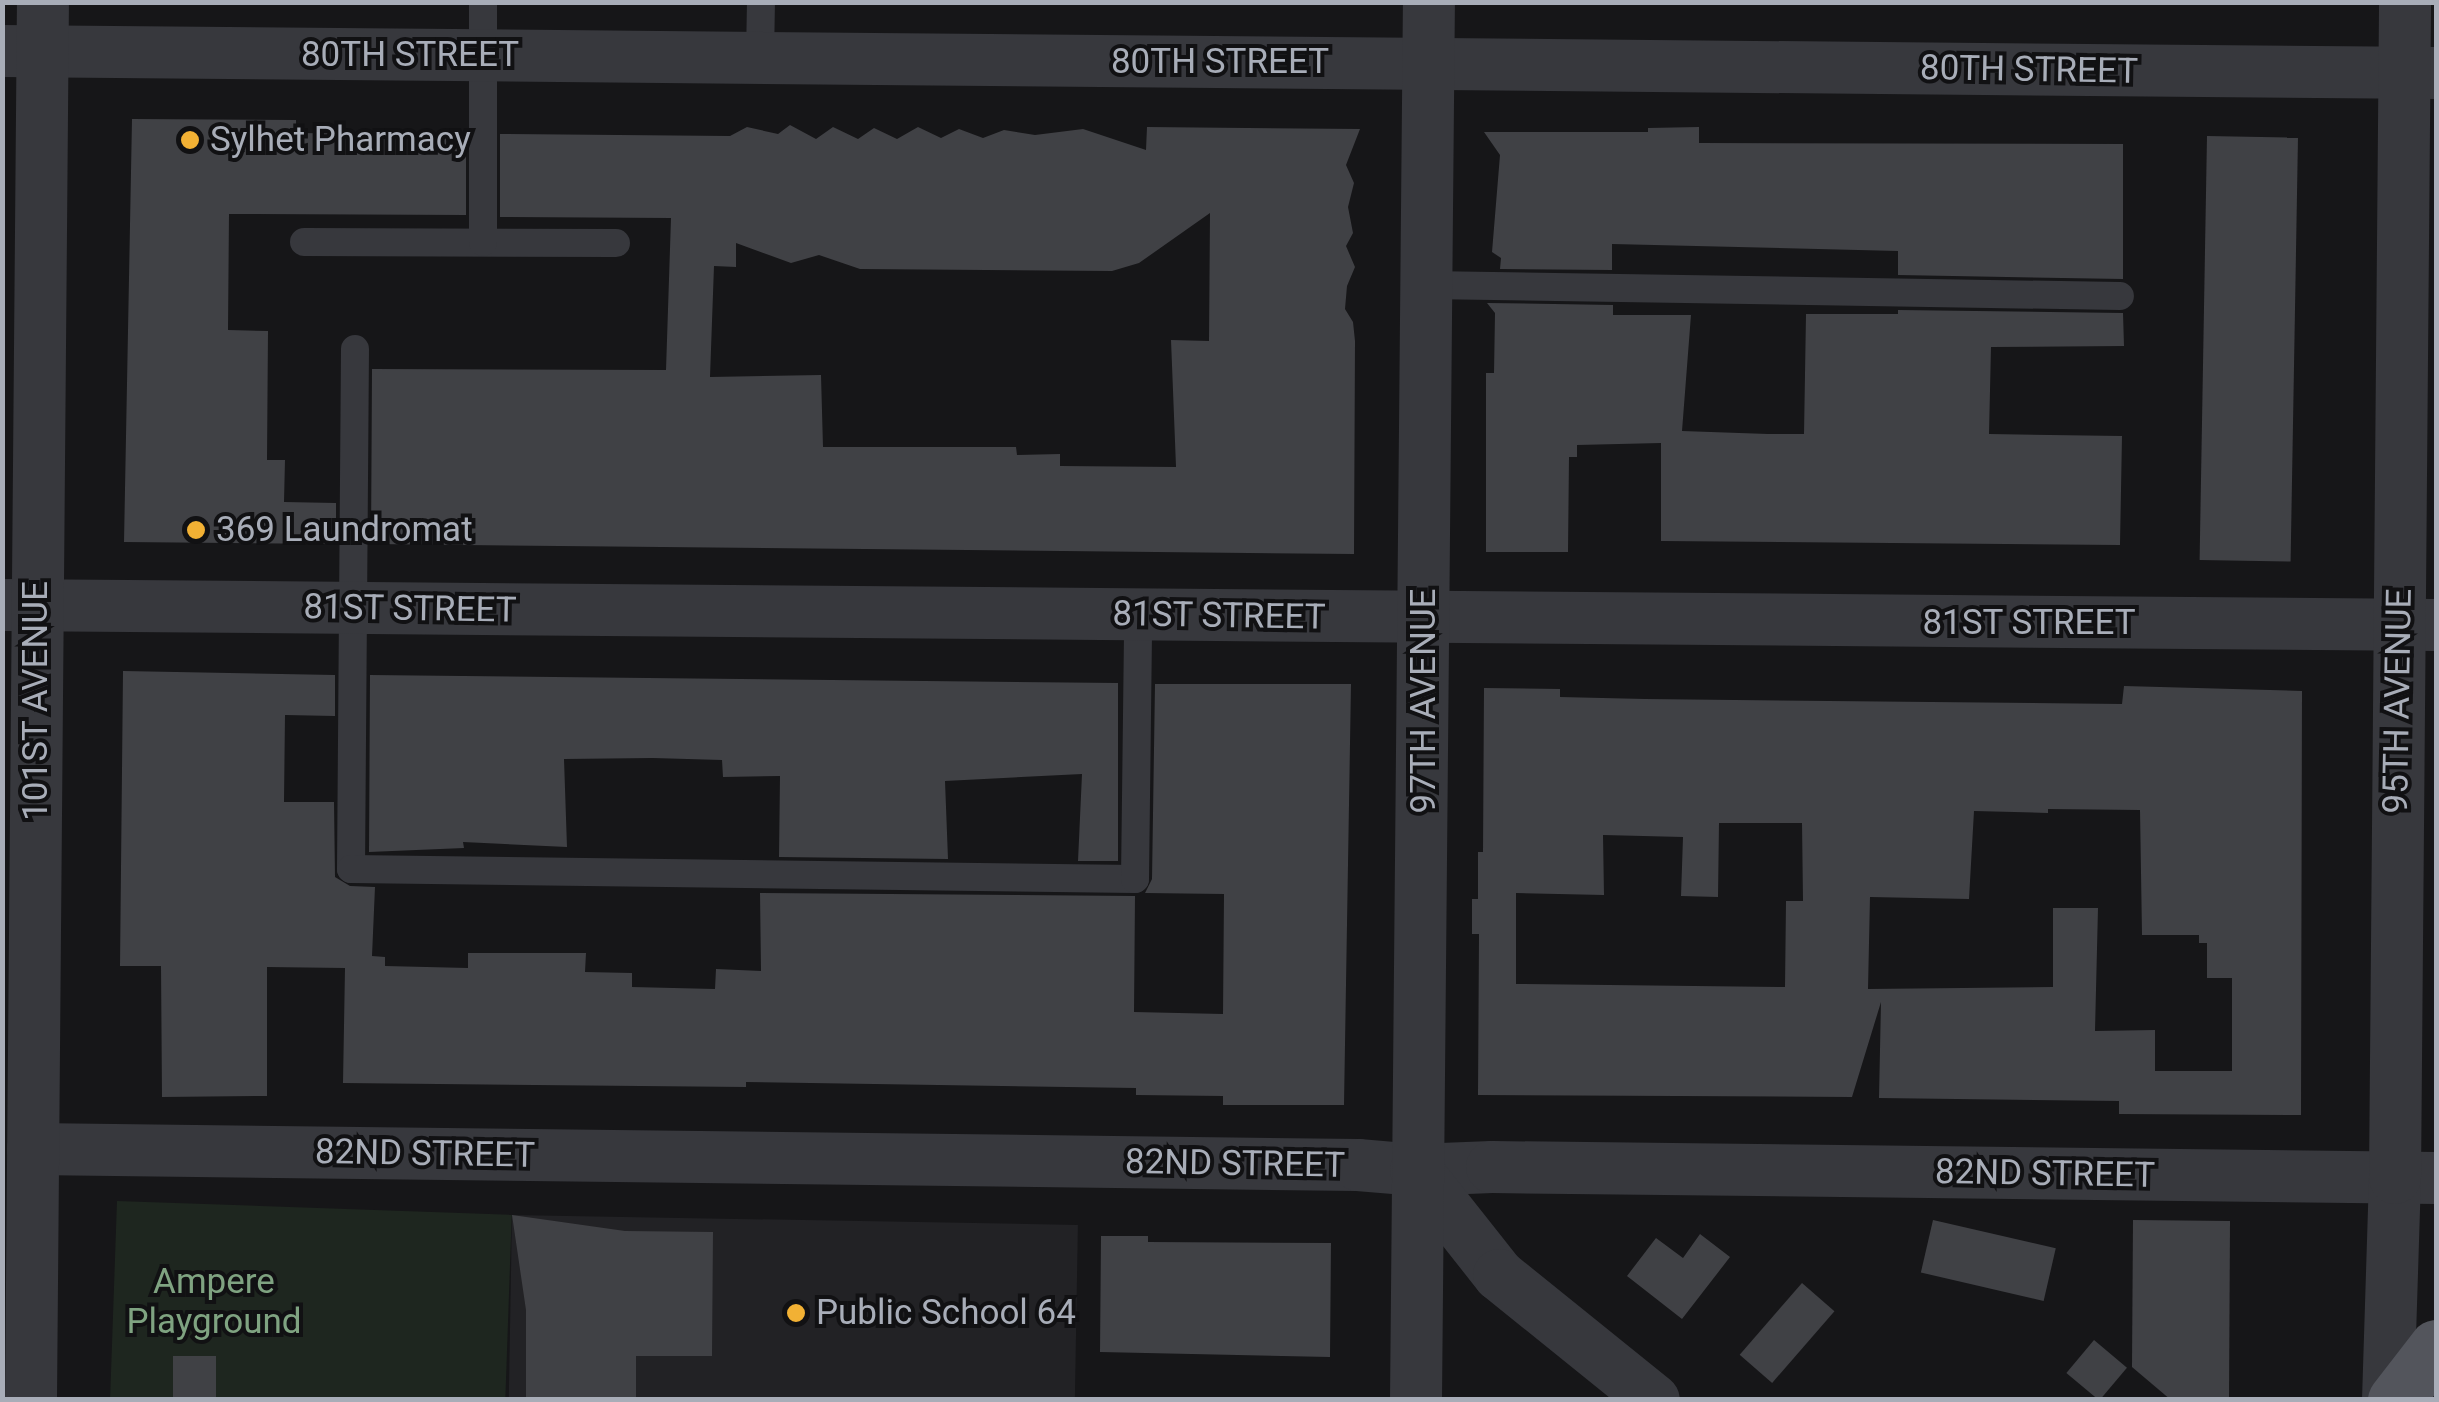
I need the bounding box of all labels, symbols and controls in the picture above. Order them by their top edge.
street label: 80TH STREET [301,34,519,76]
street label: 80TH STREET [1111,41,1329,83]
street label: 80TH STREET [1920,47,2138,93]
place label: Sylhet Pharmacy [210,119,471,161]
marker: Sylhet Pharmacy [179,129,201,151]
place label: 369 Laundromat [216,509,473,551]
marker: 369 Laundromat [185,519,207,541]
street label: 101ST AVENUE [15,581,57,821]
street label: 81ST STREET [303,586,517,632]
street label: 95TH AVENUE [2375,588,2421,814]
street label: 97TH AVENUE [1403,589,1445,813]
street label: 81ST STREET [1112,593,1326,639]
street label: 81ST STREET [1922,602,2136,644]
street label: 82ND STREET [315,1131,535,1177]
street label: 82ND STREET [1125,1141,1345,1187]
street label: 82ND STREET [1935,1151,2155,1197]
park label: Ampere Playground [126,1261,302,1343]
place label: Public School 64 [816,1292,1076,1334]
marker: Public School 64 [785,1302,807,1324]

